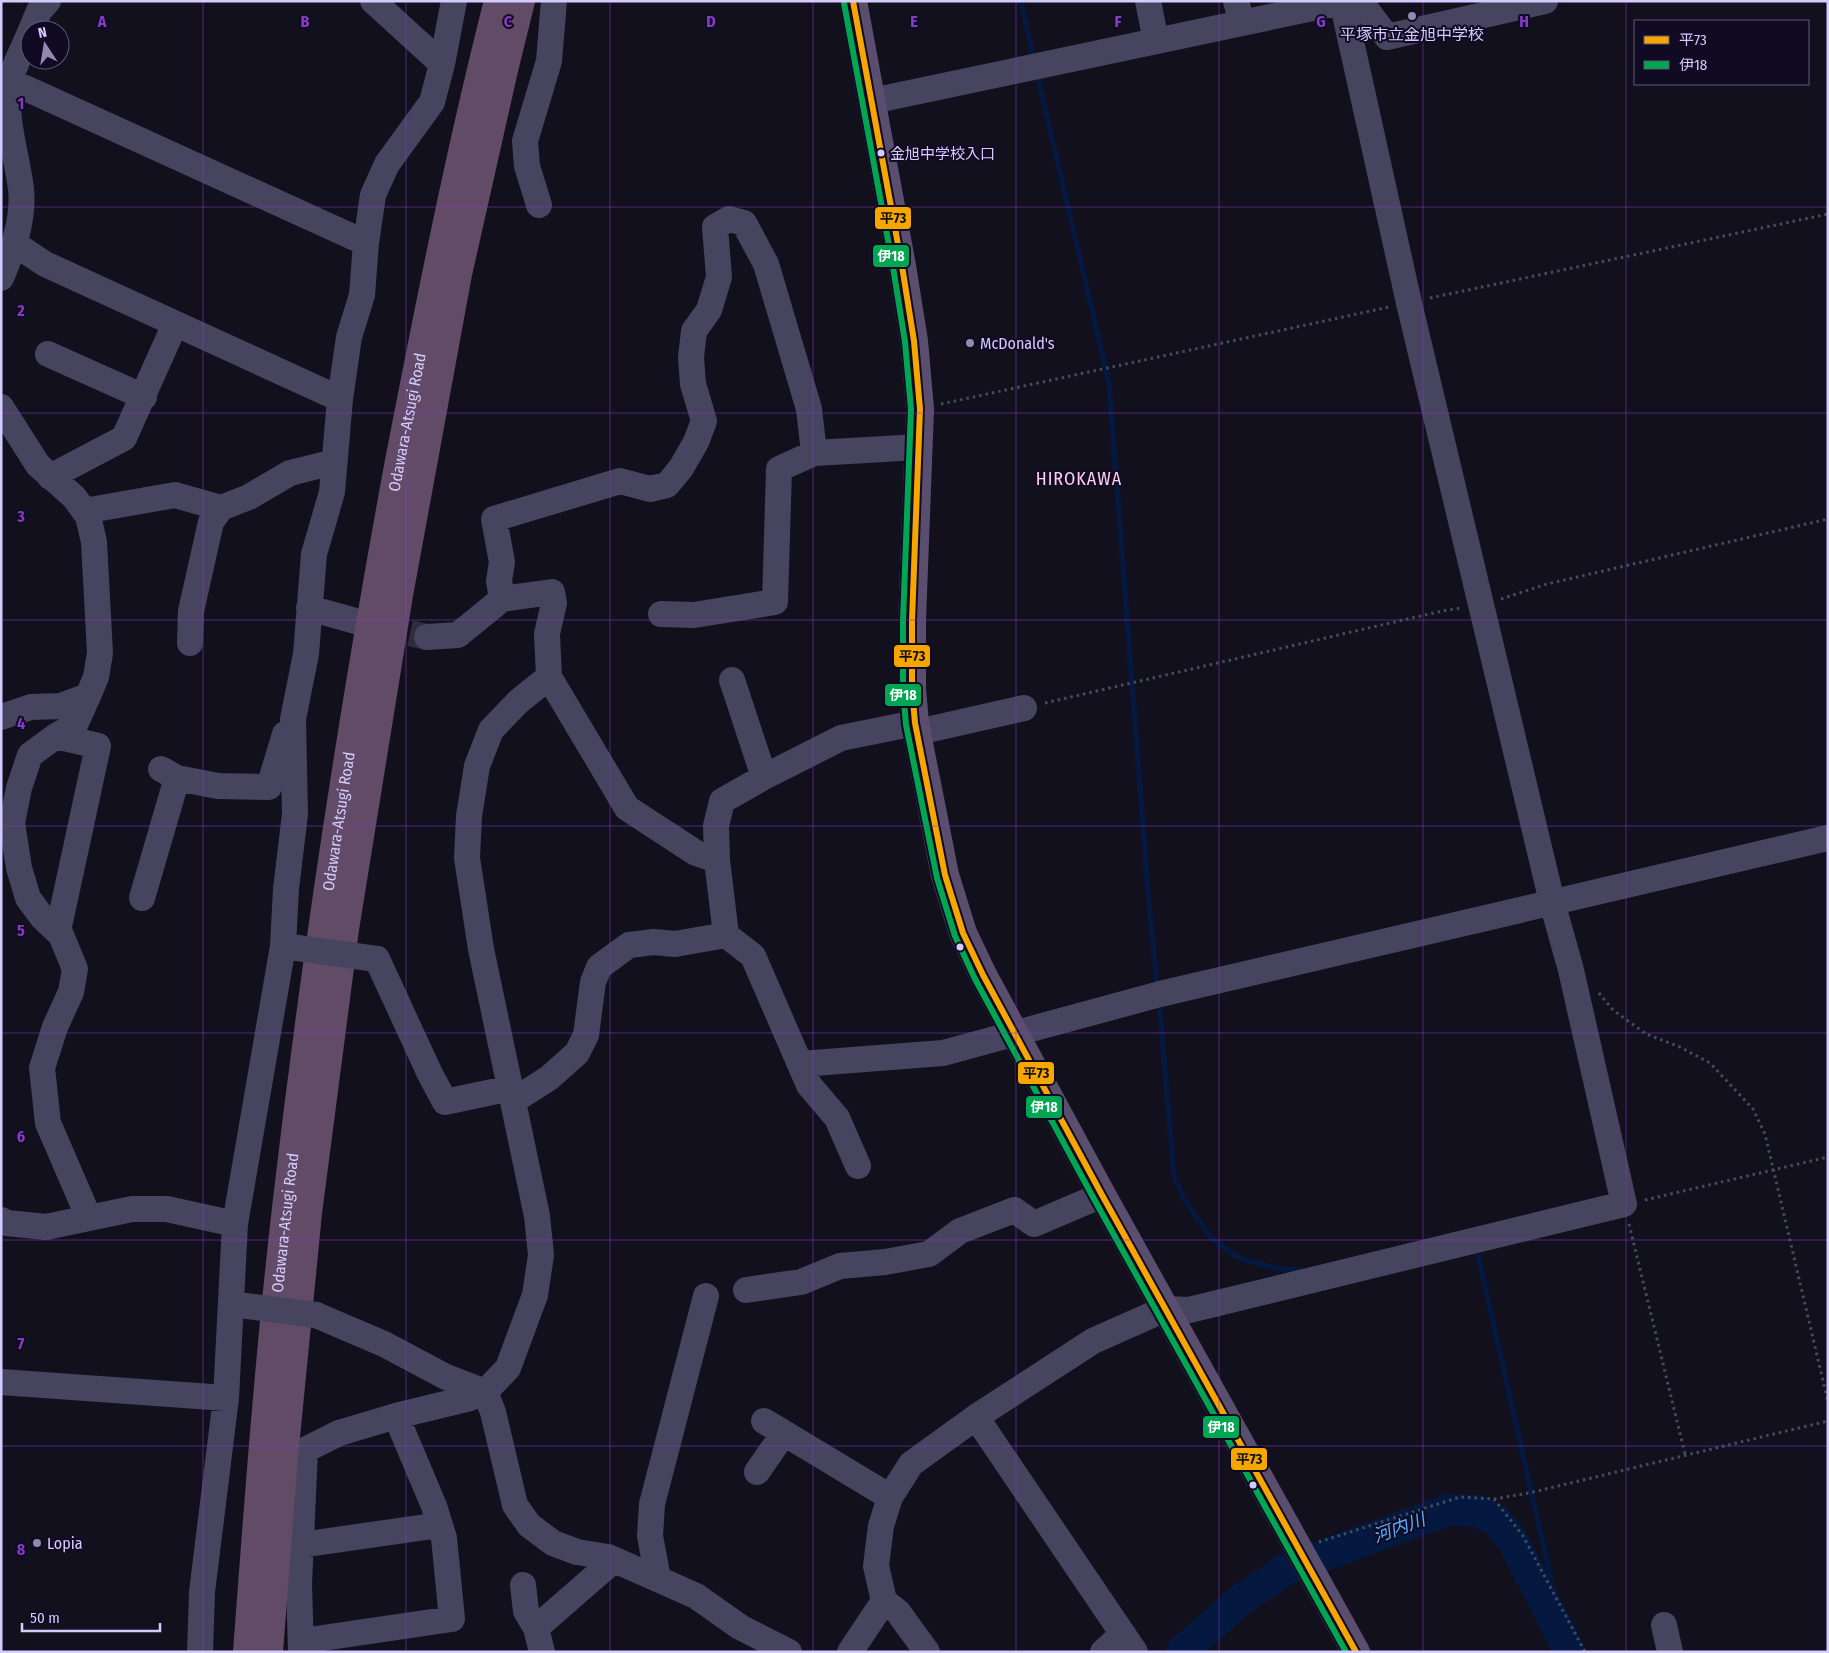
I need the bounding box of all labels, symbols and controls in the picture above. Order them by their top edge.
marker: 平塚市立金旭中学校 [1406,10,1418,22]
text: A [97,12,107,31]
text: B [301,12,310,31]
text: C [504,12,513,31]
text: D [706,12,716,31]
text: E [910,12,918,31]
text: F [1114,12,1122,31]
text: G [1316,12,1326,31]
text: H [1519,12,1529,31]
north arrow [20,20,70,70]
legend [1634,20,1809,85]
text: N [37,24,48,42]
place label: 平塚市立金旭中学校 [1340,25,1484,44]
text: 平73 [1679,31,1707,49]
text: 伊18 [1679,56,1707,74]
text: 1 [18,94,24,113]
place label: 金旭中学校入口 [890,145,995,163]
marker: 金旭中学校入口 [876,148,886,158]
line badge: 平73 [874,206,912,230]
text: 平73 [880,210,907,227]
line badge: 伊18 [872,244,910,268]
text: 伊18 [877,248,905,265]
text: 2 [16,301,25,320]
place label: McDonald's [980,334,1055,353]
marker: McDonald's [964,337,976,349]
street label: Odawara-Atsugi Road [385,351,430,493]
district label: HIROKAWA [1036,468,1122,490]
text: 3 [16,507,25,526]
line badge: 平73 [893,644,931,668]
text: 平73 [899,648,926,665]
line badge: 伊18 [884,683,922,707]
text: 伊18 [889,687,917,704]
text: 4 [17,714,25,733]
street label: Odawara-Atsugi Road [319,750,359,892]
text: 5 [17,921,25,940]
unlabelled marker [955,942,965,952]
line badge: 平73 [1017,1061,1055,1085]
text: 平73 [1023,1065,1050,1082]
line badge: 伊18 [1025,1095,1063,1119]
text: 伊18 [1030,1099,1058,1116]
text: 6 [17,1127,25,1146]
street label: Odawara-Atsugi Road [268,1152,302,1294]
text: 7 [18,1334,25,1353]
line badge: 伊18 [1202,1415,1240,1439]
text: 伊18 [1207,1419,1235,1436]
line badge: 平73 [1230,1447,1268,1471]
text: 平73 [1236,1451,1263,1468]
unlabelled marker [1248,1480,1258,1490]
water label: 河内川 [1370,1508,1430,1548]
place label: Lopia [47,1534,83,1553]
marker: Lopia [31,1537,43,1549]
text: 8 [17,1540,26,1559]
scale bar [22,1600,160,1632]
text: 50 m [30,1609,60,1627]

